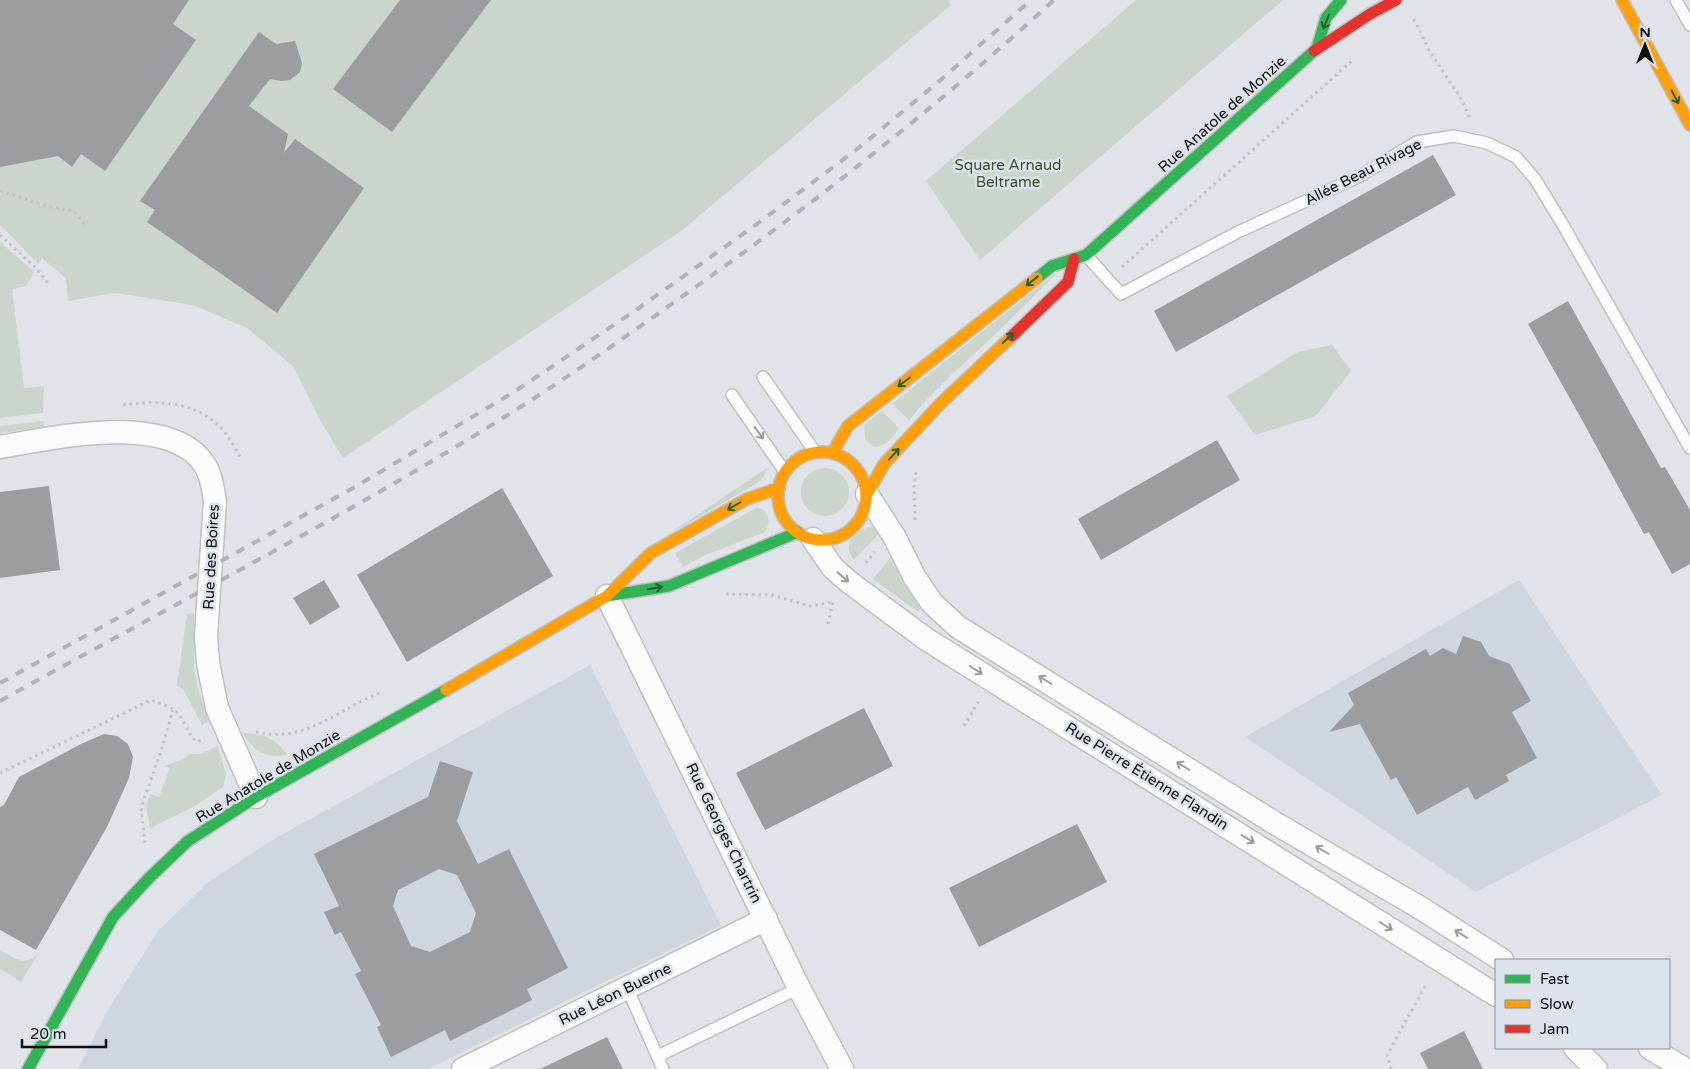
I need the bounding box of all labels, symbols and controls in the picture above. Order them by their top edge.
one-way arrow [1321,14,1330,29]
north arrow [1620,20,1670,70]
text: N [1639,24,1651,41]
street label: Rue Anatole de Monzie [1154,52,1290,176]
one-way arrow [1671,89,1680,104]
street label: Allée Beau Rivage [1302,135,1424,209]
park label: Square Arnaud Beltrame [954,156,1062,191]
one-way arrow [1026,276,1039,287]
one-way arrow [1001,332,1014,344]
one-way arrow [898,376,911,387]
one-way arrow [754,426,764,440]
one-way arrow [888,447,900,460]
one-way arrow [727,502,741,512]
street label: Rue des Boires [199,504,223,610]
one-way arrow [837,571,850,583]
one-way arrow [647,583,663,593]
one-way arrow [969,666,983,676]
one-way arrow [1038,675,1052,685]
street label: Rue Pierre Étienne Flandin [1062,718,1232,834]
street label: Rue Anatole de Monzie [192,726,344,826]
street label: Rue Georges Chartrin [682,760,766,906]
one-way arrow [1176,761,1190,771]
one-way arrow [1240,835,1254,845]
one-way arrow [1315,845,1329,855]
one-way arrow [1378,921,1392,931]
one-way arrow [1454,929,1468,939]
street label: Rue Léon Buerne [556,959,674,1029]
legend [1495,959,1670,1049]
text: Fast [1540,970,1570,988]
text: Slow [1540,995,1574,1013]
scale bar [22,1016,106,1048]
text: Jam [1540,1020,1569,1038]
text: 20 m [30,1025,67,1043]

